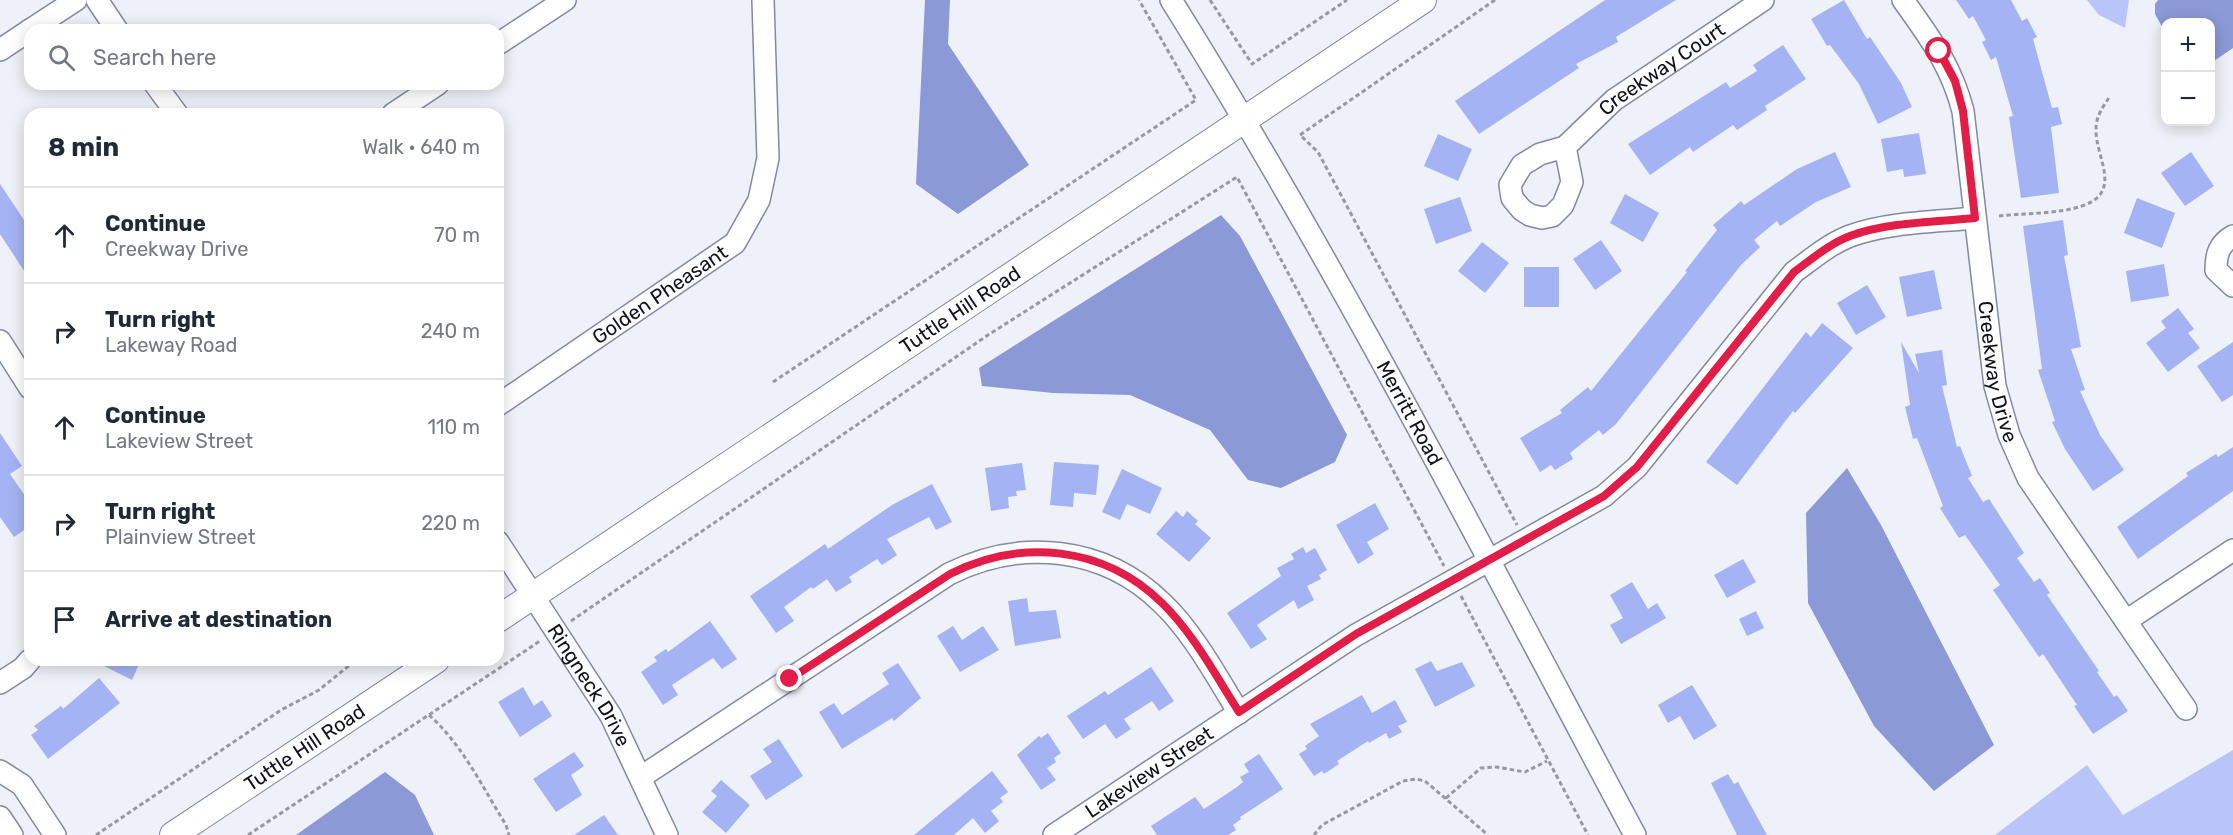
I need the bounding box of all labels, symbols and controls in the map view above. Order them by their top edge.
street label: Creekway Court [1594,17,1729,120]
map controls [2161,18,2215,126]
button: + [2161,18,2215,72]
search box [24,24,504,90]
route start [1925,37,1951,63]
icon: search [45,41,78,74]
text: Search here [93,44,216,71]
button: − [2161,72,2215,126]
text: 8 min [48,132,119,163]
text: Walk · 640 m [362,135,480,159]
text: Continue [105,210,206,237]
icon: ahead [48,219,81,252]
text: 70 m [434,223,480,247]
text: Creekway Drive [105,237,249,261]
street label: Golden Pheasant [588,240,732,349]
street label: Tuttle Hill Road [895,261,1025,359]
street label: Creekway Drive [1973,299,2023,446]
text: Turn right [105,306,215,333]
icon: right [48,315,81,348]
text: 240 m [421,319,480,343]
text: Lakeway Road [105,333,237,357]
street label: Merritt Road [1372,357,1448,469]
text: Continue [105,402,206,429]
icon: ahead [48,411,81,444]
text: 110 m [428,415,480,439]
text: Lakeview Street [105,429,253,453]
text: Turn right [105,498,215,525]
icon: right [48,507,81,540]
text: 220 m [421,511,480,535]
text: Plainview Street [105,525,256,549]
icon: arrive [48,603,81,636]
text: Arrive at destination [105,606,332,633]
street label: Ringneck Drive [543,620,636,750]
route end [776,665,802,691]
street label: Tuttle Hill Road [240,699,369,796]
street label: Lakeview Street [1081,721,1218,823]

